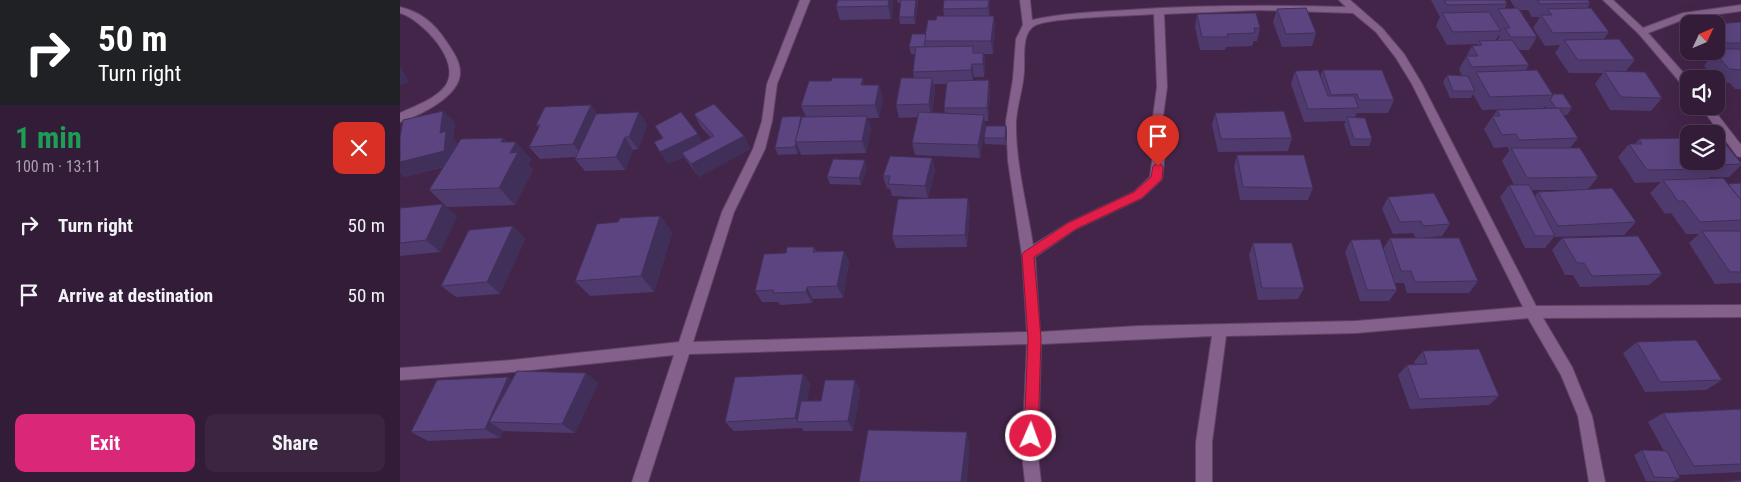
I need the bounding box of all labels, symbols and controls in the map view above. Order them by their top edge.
north arrow [1680,15,1725,60]
map controls [1680,15,1725,170]
text: 50 m [98,19,167,60]
icon: right [15,20,80,85]
text: Turn right [98,61,181,86]
button: sound [1680,70,1725,115]
pin [1137,115,1179,166]
text: 1 min [15,120,82,155]
button: close [333,122,385,174]
icon: arrive [1144,122,1172,150]
button: layers [1680,125,1725,170]
text: 100 m · 13:11 [15,157,101,176]
icon: right [15,211,43,239]
text: Turn right [58,214,133,237]
text: 50 m [348,214,385,237]
icon: arrive [15,281,43,309]
text: Arrive at destination [58,284,213,307]
text: 50 m [348,284,385,307]
position arrow [1004,409,1056,461]
button: Exit [15,414,195,472]
button: Share [205,414,385,472]

